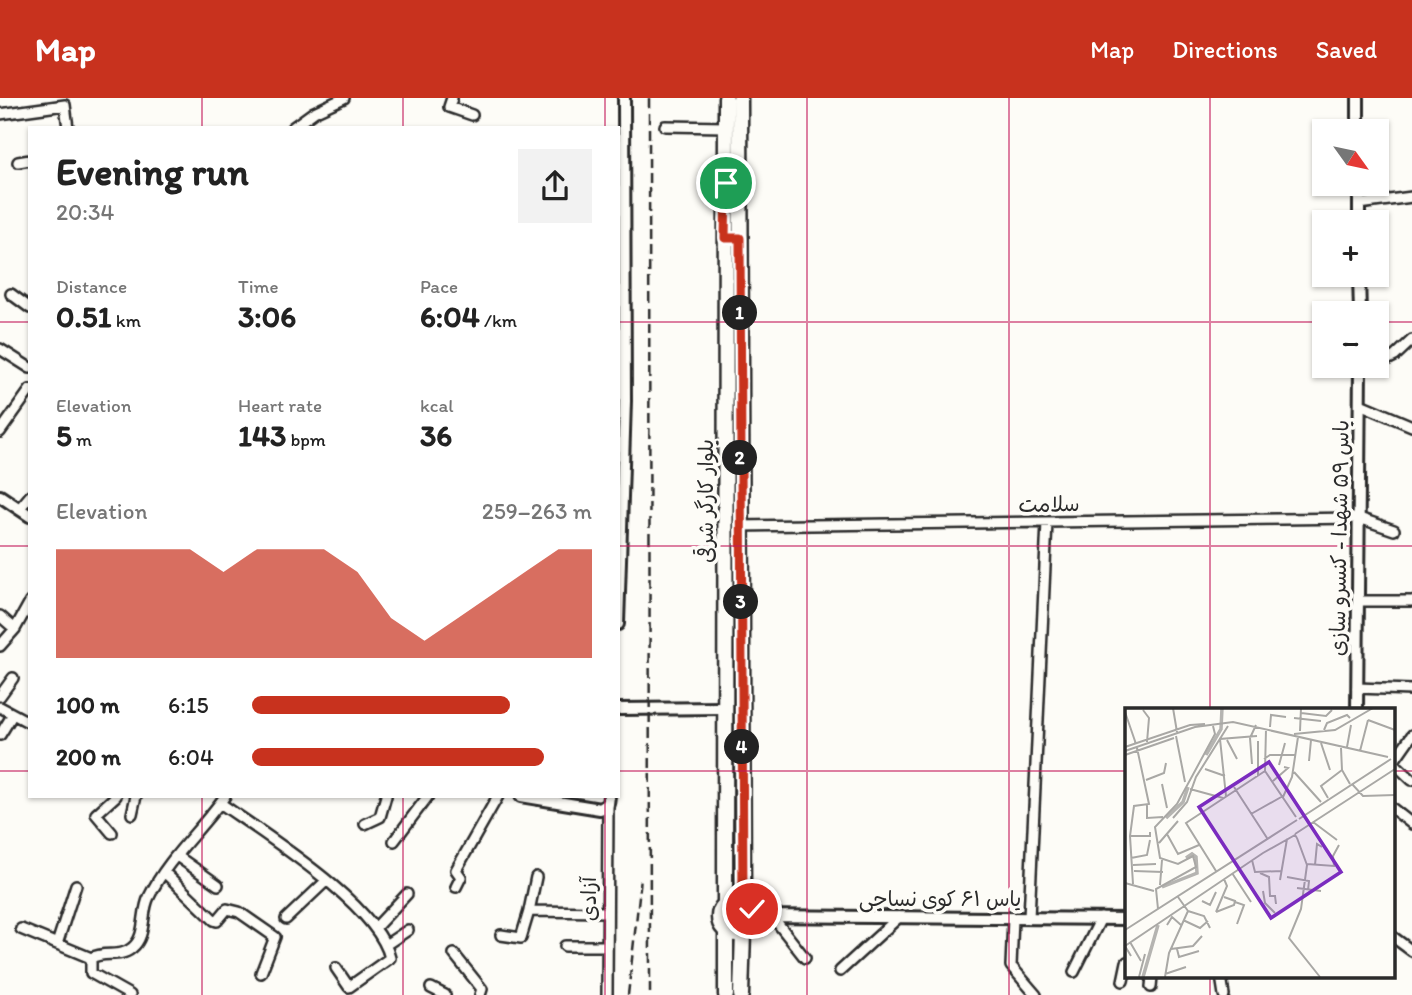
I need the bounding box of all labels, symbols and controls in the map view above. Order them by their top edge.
text: Map [35,30,96,69]
text: Map [1090,35,1134,64]
text: Directions [1172,35,1278,64]
text: Saved [1316,35,1377,64]
north arrow [1312,119,1390,196]
map controls [1312,119,1389,378]
text: Evening run [56,149,249,195]
button: share [518,149,592,223]
pin [696,153,756,213]
icon: arrive [707,164,745,202]
text: 20:34 [56,198,114,226]
button: + [1312,210,1389,287]
text: Distance [56,275,127,298]
text: Time [238,275,279,298]
text: Pace [420,275,458,298]
pin: 1 [722,296,758,330]
text: 0.51 [56,298,112,335]
text: 3:06 [238,298,296,335]
text: 6:04 [420,298,480,335]
text: 1 [735,301,744,324]
button: − [1312,301,1389,378]
text: km [112,309,141,332]
text: /km [480,309,517,332]
text: Elevation [56,394,132,417]
text: Heart rate [238,394,322,417]
text: kcal [420,394,454,417]
text: 5 [56,417,72,454]
text: 143 [238,417,286,454]
text: 36 [420,417,452,454]
street label: یاس ۵۹ شهدا - کنسرو سازی [1324,420,1354,656]
text: m [72,428,92,451]
text: bpm [286,428,326,451]
street label: بلوار کارگر شرقی [693,439,719,563]
pin: 2 [722,440,758,476]
text: 2 [735,446,745,469]
street label: سلامت [1018,491,1080,517]
text: Elevation [56,497,147,525]
text: 259–263 m [482,497,592,525]
pin: 3 [724,584,758,620]
text: 3 [735,590,746,613]
text: 100 m [56,691,120,719]
text: 6:15 [168,691,209,719]
inset map [1125,708,1394,978]
pin: 4 [724,730,760,764]
text: 4 [736,735,747,758]
text: 200 m [56,743,121,771]
text: 6:04 [168,743,214,771]
street label: آزادی [576,876,601,921]
pin [722,879,782,939]
street label: یاس ۶۱ کوی نساجی [859,886,1021,913]
icon: check [733,890,771,928]

